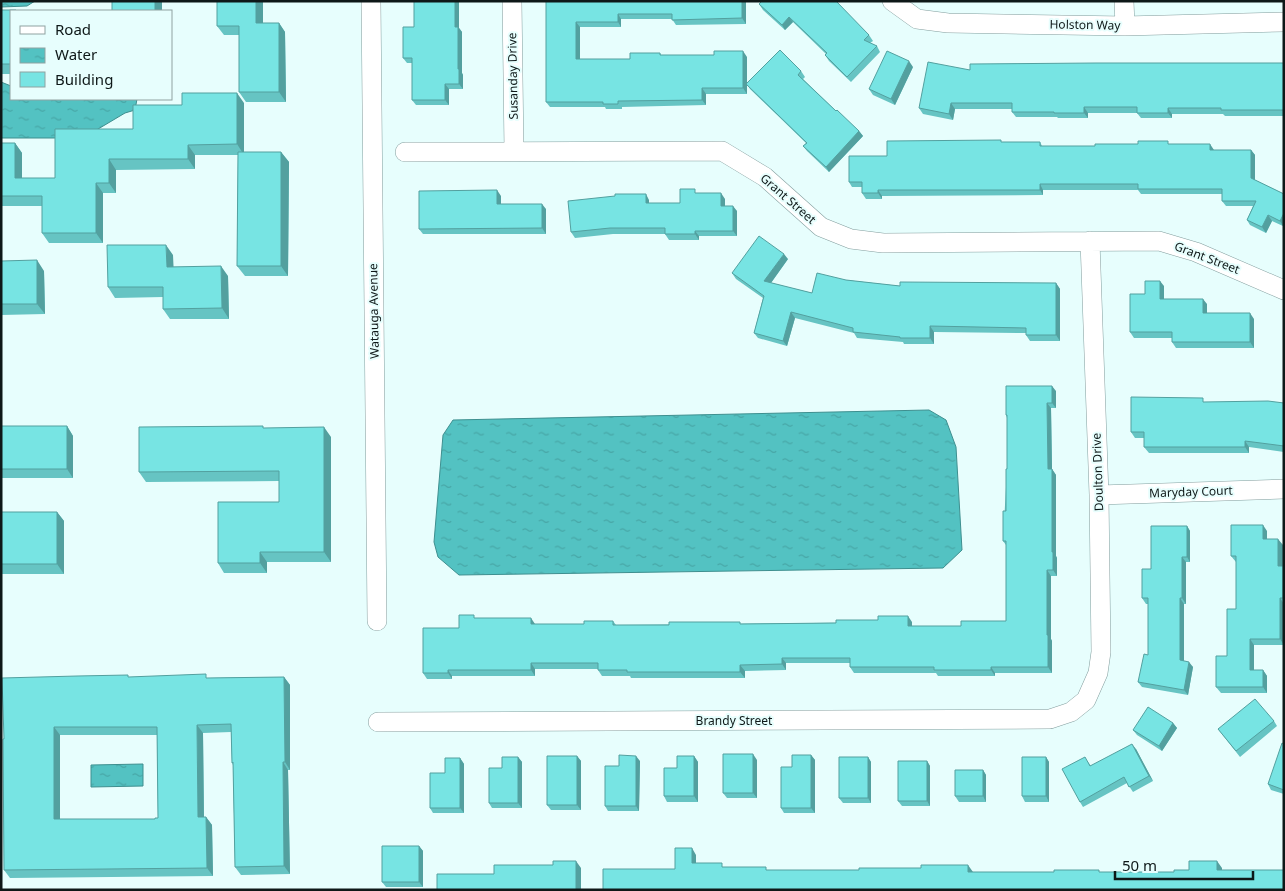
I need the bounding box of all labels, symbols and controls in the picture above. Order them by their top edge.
legend [10,10,172,100]
street label: Holston Way [1049,15,1121,34]
text: Road [55,19,91,39]
street label: Susanday Drive [503,32,522,120]
text: Water [55,44,97,64]
text: Building [55,69,113,89]
street label: Grant Street [757,170,820,228]
street label: Grant Street [1172,237,1243,278]
street label: Watauga Avenue [364,263,383,359]
street label: Doulton Drive [1088,432,1107,511]
street label: Maryday Court [1149,482,1234,501]
street label: Brandy Street [696,712,773,729]
scale bar [1115,848,1252,880]
text: 50 m [1122,855,1157,875]

